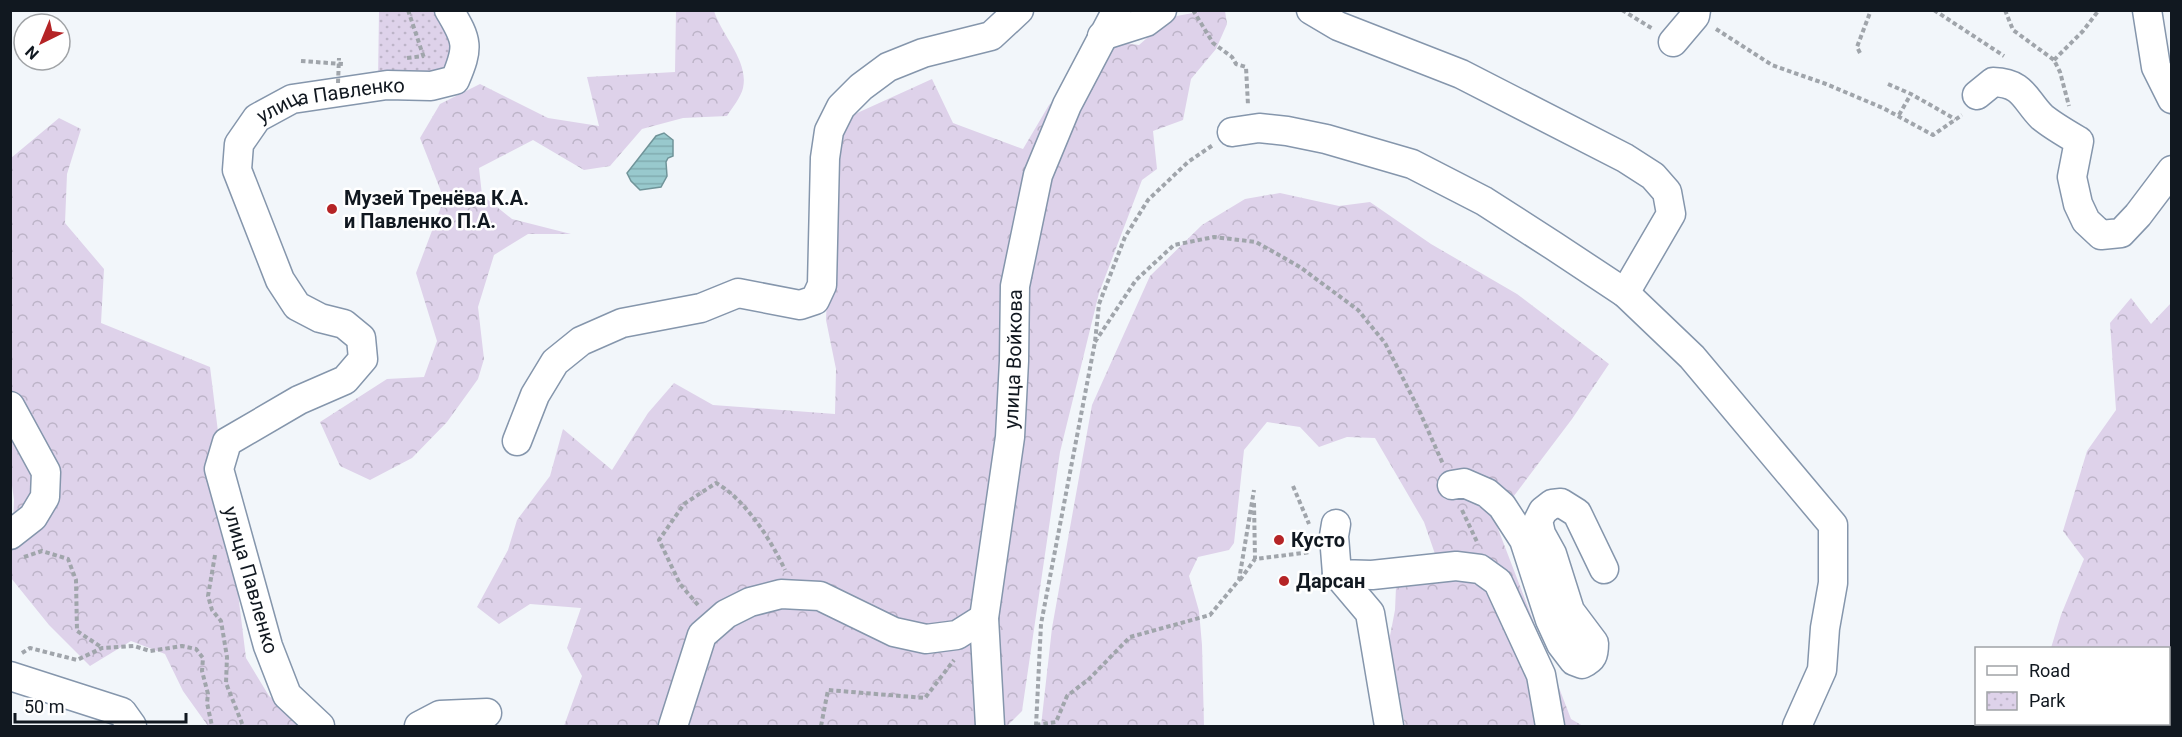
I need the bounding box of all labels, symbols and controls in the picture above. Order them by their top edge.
north arrow [12,12,72,72]
text: N [22,42,43,63]
street label: улица Павленко [252,73,405,128]
place label: Музей Тренёва К.А. и Павленко П.А. [344,186,529,233]
marker: Музей Тренёва К.А. и Павленко П.А. [325,202,339,216]
street label: улица Войкова [998,289,1027,429]
street label: улица Павленко [218,504,284,656]
place label: Кусто [1291,528,1345,552]
marker: Кусто [1272,533,1286,547]
place label: Дарсан [1296,569,1365,593]
marker: Дарсан [1277,574,1291,588]
legend [1975,647,2170,725]
text: Road [2029,660,2070,681]
scale bar [15,686,186,724]
text: Park [2029,690,2066,711]
text: 50 m [24,696,64,717]

